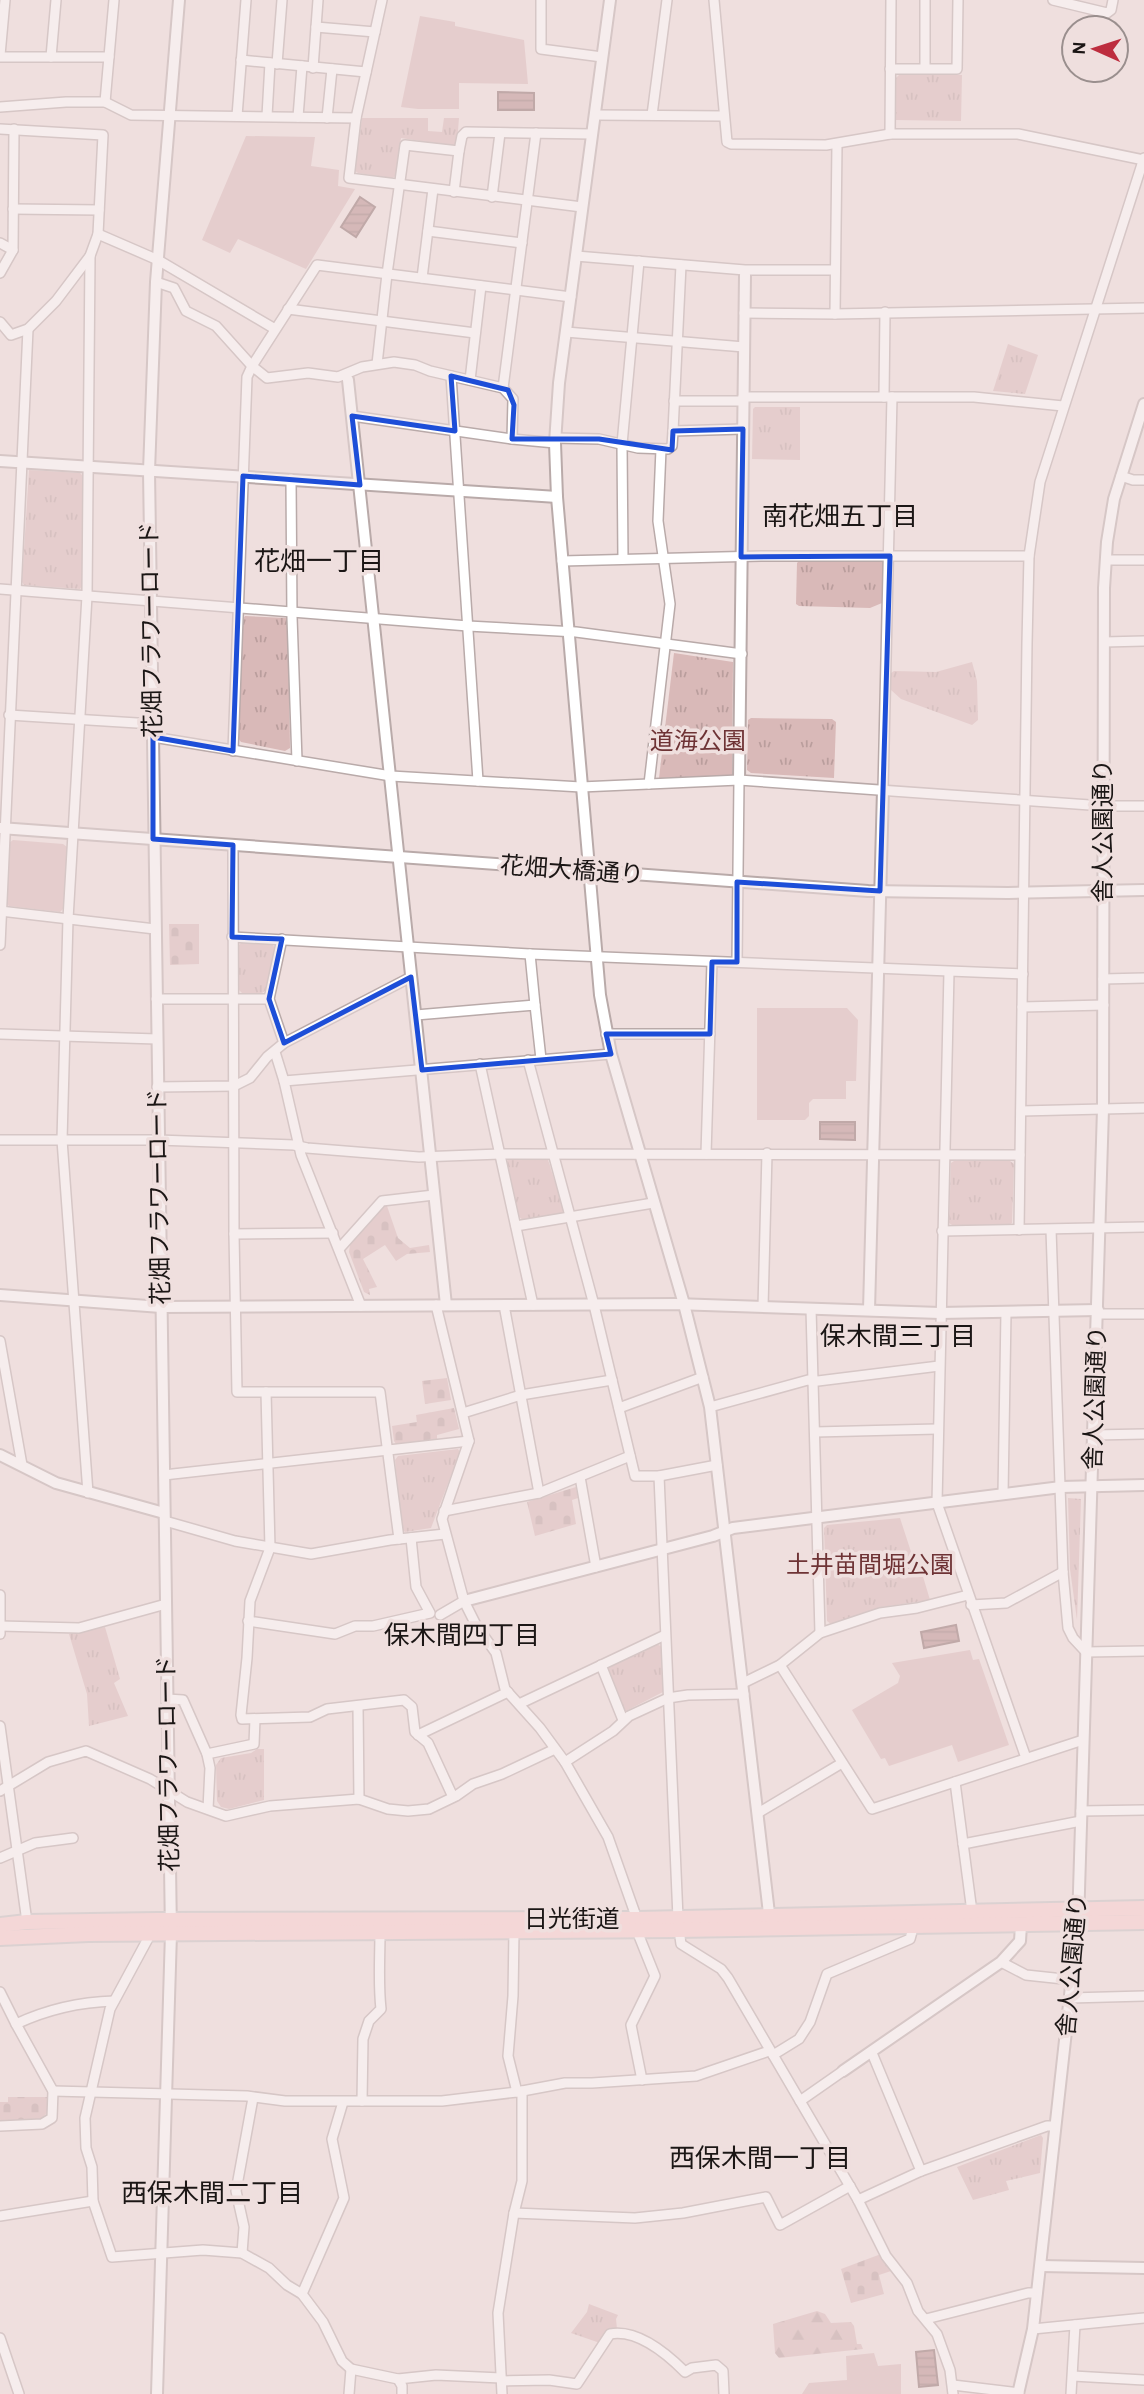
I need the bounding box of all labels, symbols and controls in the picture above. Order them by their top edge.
north arrow [1060,14,1130,84]
text: N [1070,41,1089,55]
district label: 南花畑五丁目 [762,502,918,530]
street label: 花畑フラワーロード [136,522,166,738]
district label: 花畑一丁目 [254,547,384,575]
park label: 道海公園 [650,728,746,754]
street label: 舎人公園通り [1090,759,1116,903]
street label: 花畑大橋通り [499,852,645,888]
street label: 花畑フラワーロード [144,1089,174,1305]
district label: 保木間三丁目 [820,1323,976,1350]
street label: 舎人公園通り [1079,1326,1111,1470]
park label: 土井苗間堀公園 [786,1552,954,1578]
district label: 保木間四丁目 [384,1622,540,1649]
street label: 花畑フラワーロード [153,1656,183,1872]
street label: 舎人公園通り [1053,1892,1091,2038]
street label: 日光街道 [524,1906,620,1932]
district label: 西保木間一丁目 [669,2145,851,2172]
district label: 西保木間二丁目 [121,2180,303,2207]

